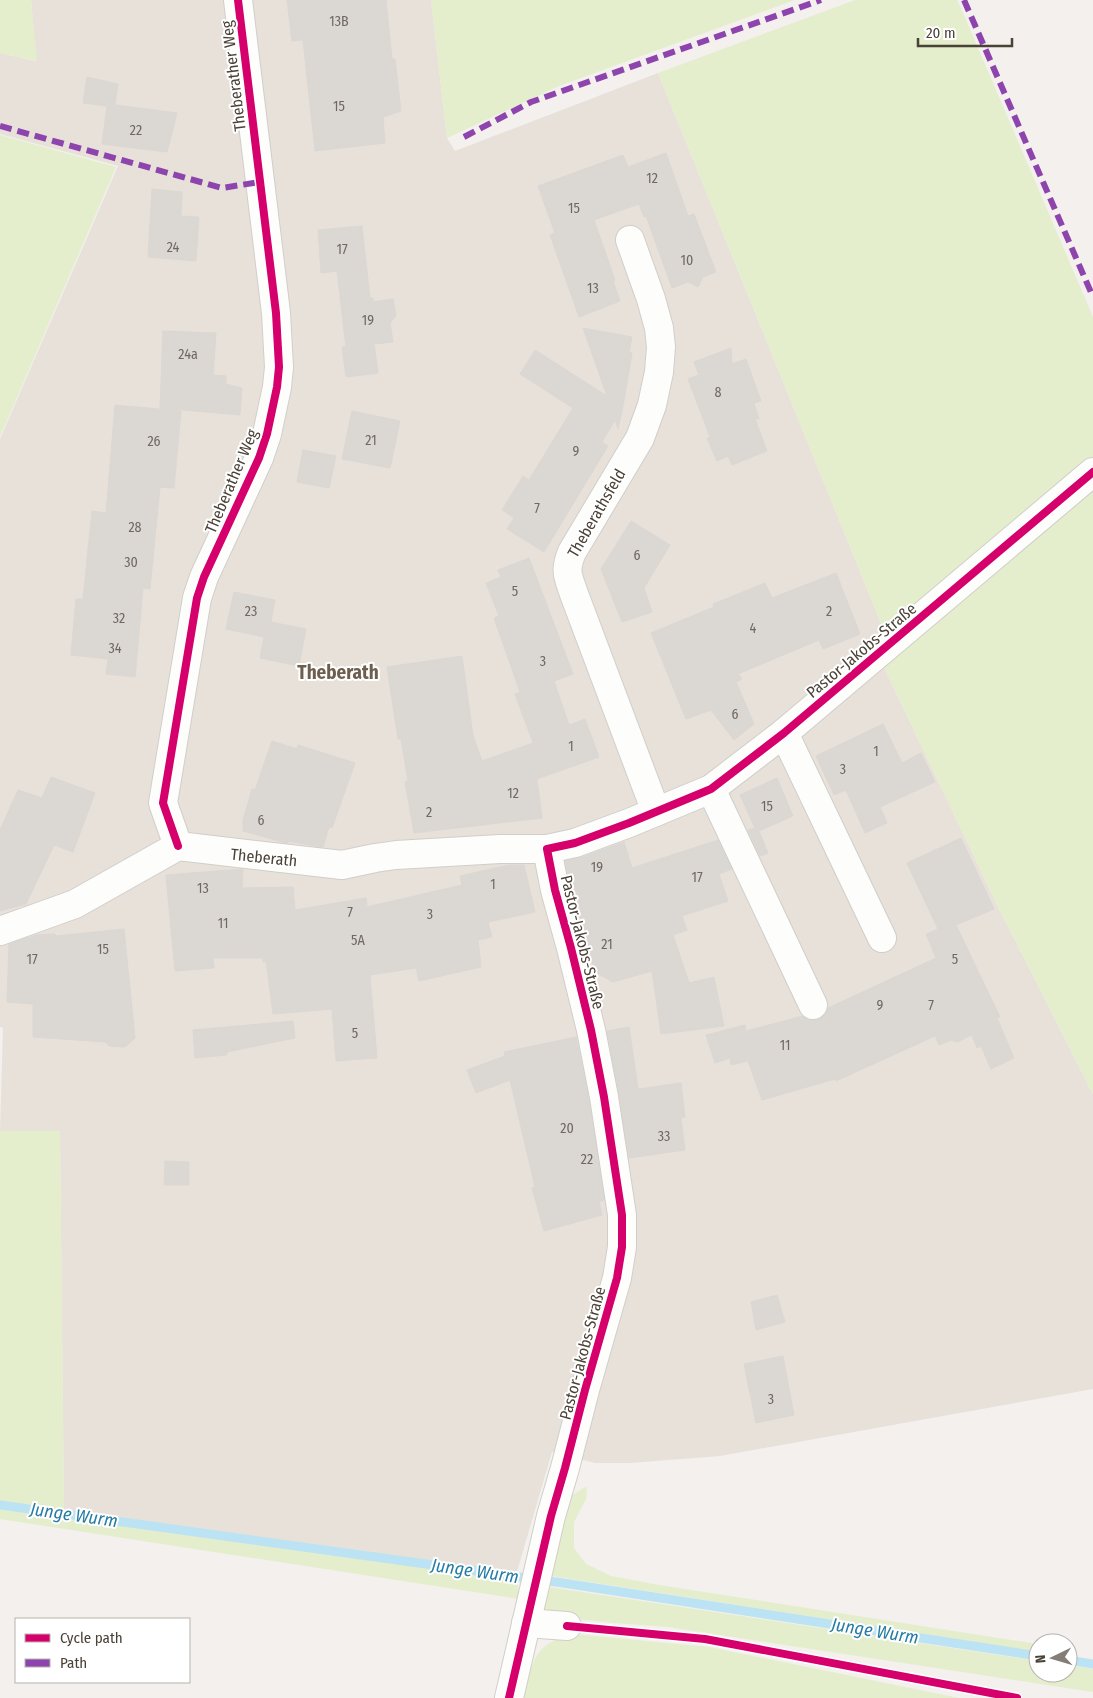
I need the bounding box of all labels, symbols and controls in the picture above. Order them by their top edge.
house number: 13B [329,13,349,30]
scale bar [918,15,1012,47]
street label: Theberather Weg [217,19,250,132]
text: 20 m [926,24,956,42]
house number: 15 [333,98,345,115]
house number: 22 [130,122,142,139]
house number: 12 [646,170,658,187]
house number: 15 [568,200,580,217]
house number: 24 [167,239,180,256]
house number: 17 [336,241,348,258]
house number: 10 [681,252,693,269]
house number: 13 [587,280,599,297]
house number: 19 [362,312,374,329]
house number: 24a [178,346,198,363]
house number: 8 [715,384,722,401]
street label: Theberather Weg [201,426,262,536]
house number: 21 [365,432,377,449]
house number: 26 [147,433,161,450]
house number: 9 [573,443,580,460]
street label: Theberathsfeld [563,466,629,561]
house number: 7 [534,500,540,517]
house number: 28 [128,519,142,536]
house number: 6 [634,547,641,564]
house number: 30 [124,554,138,571]
house number: 5 [512,583,518,600]
street label: Pastor-Jakobs-Straße [803,599,920,702]
house number: 23 [245,603,257,620]
house number: 2 [826,603,832,620]
house number: 32 [113,610,125,627]
house number: 4 [750,620,757,637]
house number: 34 [108,640,122,657]
house number: 3 [540,653,546,670]
district label: Theberath [297,661,379,684]
house number: 6 [732,706,739,723]
house number: 1 [568,738,574,755]
house number: 1 [873,743,879,760]
house number: 3 [840,761,846,778]
house number: 12 [507,785,519,802]
house number: 15 [761,798,773,815]
house number: 2 [426,804,432,821]
house number: 6 [258,812,265,829]
street label: Theberath [230,845,298,870]
house number: 19 [591,859,603,876]
house number: 17 [691,869,703,886]
street label: Pastor-Jakobs-Straße [557,873,608,1011]
house number: 1 [490,876,496,893]
house number: 13 [197,880,209,897]
house number: 7 [347,904,353,921]
house number: 3 [427,906,433,923]
house number: 11 [218,915,228,932]
house number: 5A [351,932,366,949]
house number: 21 [601,936,613,953]
house number: 15 [97,941,109,958]
house number: 17 [26,951,38,968]
house number: 5 [952,951,958,968]
house number: 9 [877,997,884,1014]
house number: 7 [928,997,934,1014]
house number: 5 [352,1025,358,1042]
house number: 11 [780,1037,790,1054]
house number: 20 [560,1120,574,1137]
house number: 33 [658,1128,670,1145]
house number: 22 [581,1151,593,1168]
street label: Pastor-Jakobs-Straße [556,1284,609,1422]
house number: 3 [768,1391,774,1408]
water label: Junge Wurm [28,1498,119,1532]
water label: Junge Wurm [429,1554,520,1588]
water label: Junge Wurm [829,1613,920,1649]
legend [15,1618,190,1683]
text: Cycle path [60,1629,123,1647]
north arrow [1028,1633,1078,1683]
text: Path [60,1654,87,1672]
text: N [1032,1654,1049,1664]

